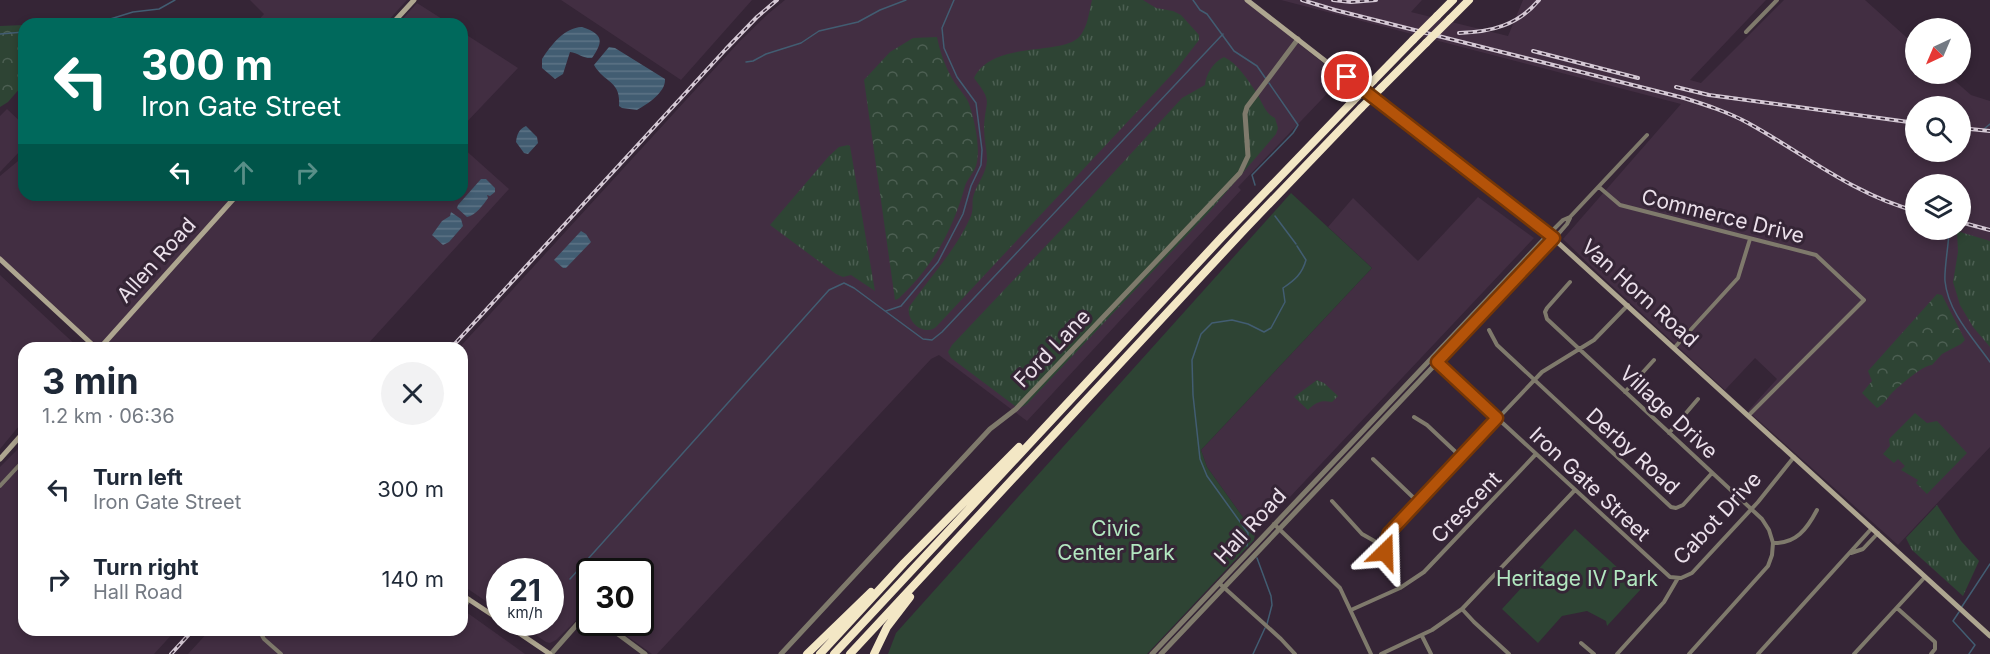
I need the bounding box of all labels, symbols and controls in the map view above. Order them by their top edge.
north arrow [1905,18,1971,84]
map controls [1905,18,1971,240]
text: 300 m [141,39,273,90]
icon: left [42,42,120,120]
pin [1321,51,1372,102]
icon: arrive [1330,60,1363,93]
text: Iron Gate Street [141,90,341,123]
button: search [1905,96,1971,162]
icon: left [164,156,197,189]
icon: ahead [227,156,260,189]
icon: right [290,156,323,189]
button: layers [1905,174,1971,240]
street label: Commerce Drive [1639,184,1807,248]
street label: Allen Road [111,212,201,308]
street label: Van Horn Road [1576,234,1704,352]
street label: Ford Lane [1009,304,1095,392]
text: 3 min [42,359,139,403]
street label: Village Drive [1615,360,1723,464]
button: close [381,362,444,425]
street label: Derby Road [1581,403,1685,499]
text: 1.2 km · 06:36 [42,404,175,428]
street label: Iron Gate Street [1525,422,1656,546]
text: Turn left [93,464,183,490]
street label: Crescent [1426,466,1506,548]
street label: Cabot Drive [1668,467,1766,569]
icon: left [42,473,75,506]
text: 300 m [377,476,444,502]
street label: Hall Road [1209,483,1291,569]
text: Iron Gate Street [93,490,241,514]
park label: Civic Center Park [1057,516,1175,565]
position arrow [1353,520,1417,584]
text: Turn right [93,554,199,580]
speed limit sign: 30 [576,558,654,636]
icon: right [42,563,75,596]
text: 140 m [382,566,444,592]
park label: Heritage IV Park [1496,566,1658,591]
text: 21 [509,572,541,608]
text: Hall Road [93,580,183,604]
text: km/h [507,603,543,622]

